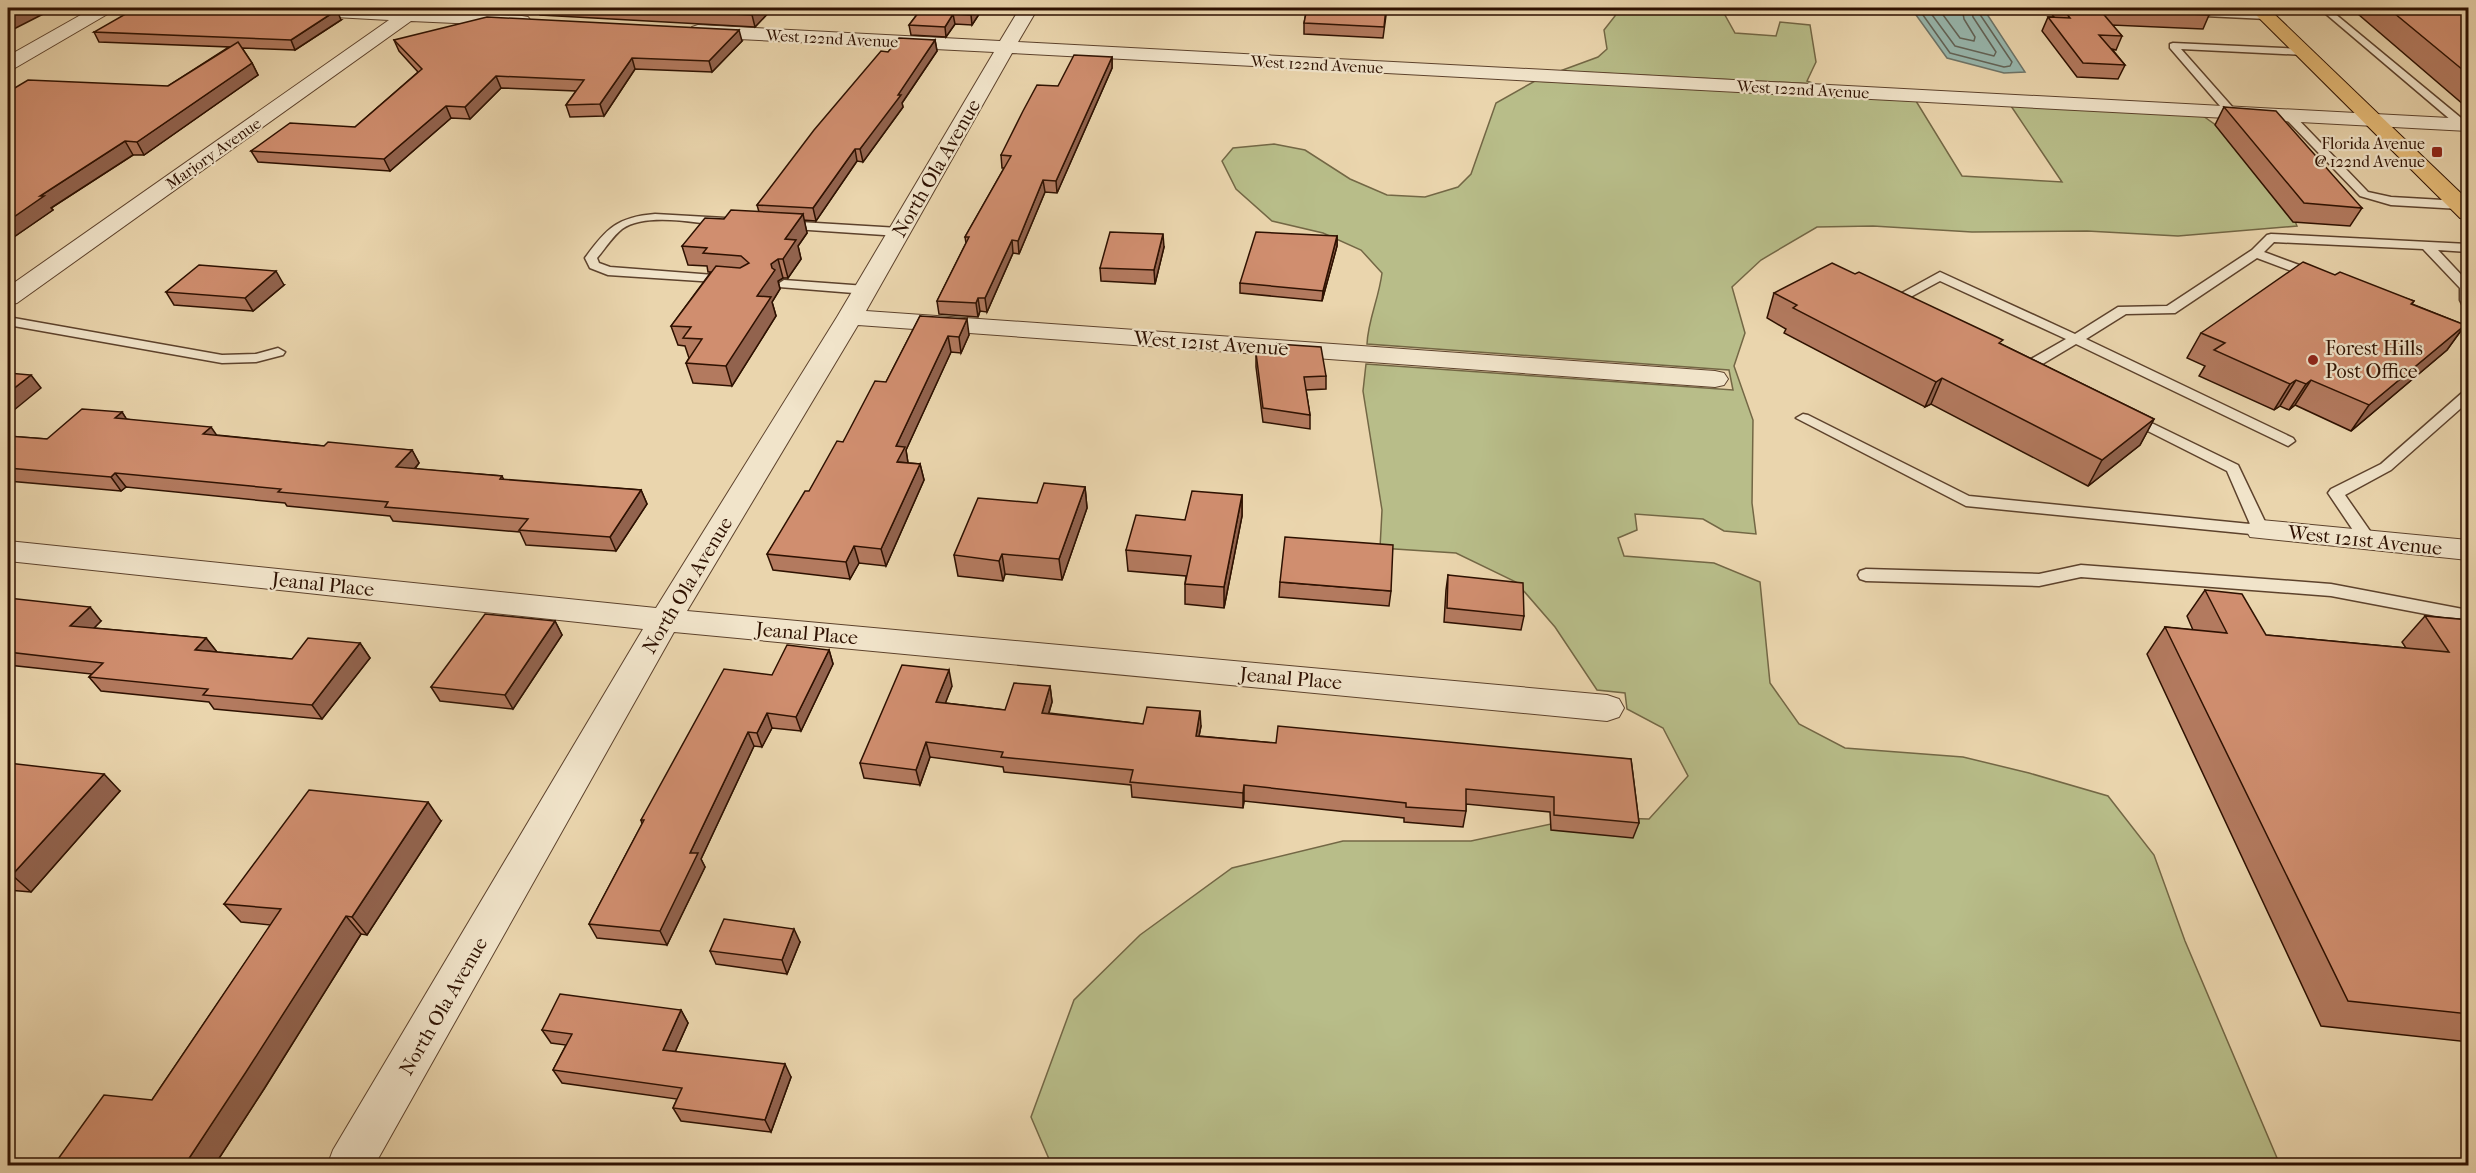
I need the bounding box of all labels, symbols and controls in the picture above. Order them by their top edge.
street label: West 122nd Avenue [764,25,899,51]
street label: West 122nd Avenue [1249,51,1384,77]
street label: West 122nd Avenue [1735,76,1870,102]
street label: North Ola Avenue [888,95,985,241]
street label: Marjory Avenue [162,114,264,193]
place label: Florida Avenue @ 122nd Avenue [2315,134,2425,171]
marker: Florida Avenue @ 122nd Avenue [2430,145,2444,159]
street label: West 121st Avenue [1132,327,1289,360]
place label: Forest Hills Post Office [2325,337,2423,383]
marker: Forest Hills Post Office [2306,353,2320,367]
street label: North Ola Avenue [638,513,737,658]
street label: West 121st Avenue [2286,521,2443,560]
street label: Jeanal Place [269,567,375,601]
street label: Jeanal Place [753,617,859,649]
street label: Jeanal Place [1237,662,1343,694]
street label: North Ola Avenue [395,933,492,1079]

